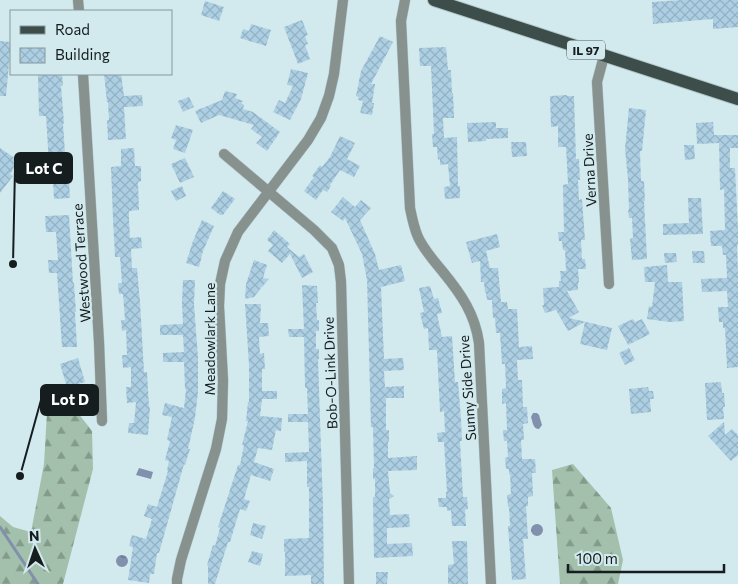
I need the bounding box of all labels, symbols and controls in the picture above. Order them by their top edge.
legend [10,10,172,75]
text: Road [55,20,90,38]
road number: IL 97 [567,40,605,60]
text: Building [55,45,110,63]
street label: Verna Drive [579,133,599,207]
callout: Lot C [15,153,72,183]
text: Lot C [25,159,63,177]
street label: Westwood Terrace [68,203,94,323]
street label: Meadowlark Lane [201,283,218,395]
street label: Bob-O-Link Drive [320,316,340,430]
street label: Sunny Side Drive [455,335,479,441]
callout: Lot D [41,385,98,415]
text: Lot D [51,390,89,408]
north arrow [10,524,60,574]
text: N [29,527,40,544]
scale bar [568,542,724,574]
text: 100 m [576,549,618,567]

